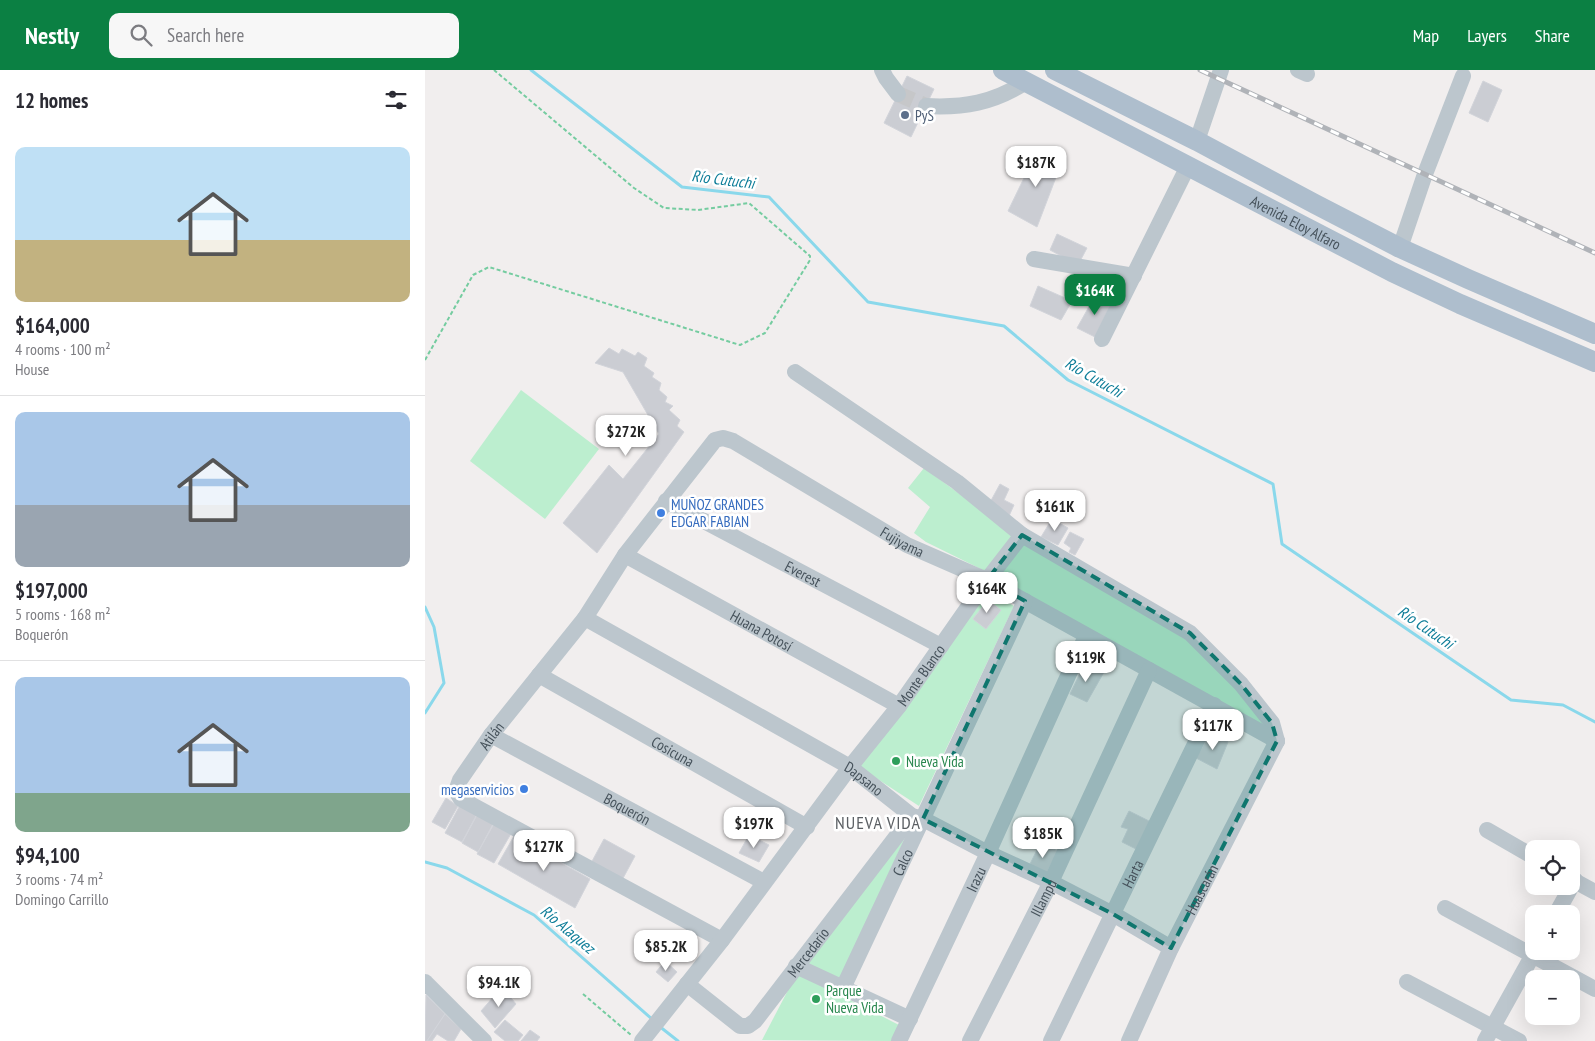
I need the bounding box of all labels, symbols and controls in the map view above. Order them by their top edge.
search box [109,13,459,58]
text: Nestly [25,20,79,51]
icon: search [127,21,155,49]
text: Search here [167,23,244,47]
text: Map [1413,24,1439,47]
text: Layers [1467,24,1507,47]
text: Share [1535,24,1570,47]
icon: filters [382,86,410,114]
text: 12 homes [15,87,88,114]
place label: PyS [915,106,934,125]
marker: PyS [899,109,911,121]
pin: $187K [1001,146,1071,188]
text: $187K [1017,152,1055,172]
water label: Río Cutuchi [690,165,758,193]
icon: home [168,179,258,269]
street label: Avenida Eloy Alfaro [1247,191,1344,253]
pin: $164K [1060,274,1130,316]
text: $164K [1076,280,1114,300]
text: $164,000 [15,312,90,339]
text: 4 rooms · 100 m² [15,339,111,359]
water label: Río Cutuchi [1062,353,1128,403]
text: House [15,359,49,379]
pin: $272K [591,414,661,457]
text: $272K [607,421,645,441]
icon: home [168,445,258,535]
pin: $161K [1020,490,1090,532]
place label: MUÑOZ GRANDES EDGAR FABIAN [671,495,764,531]
text: $161K [1036,496,1074,516]
marker: MUÑOZ GRANDES EDGAR FABIAN [655,507,667,519]
street label: Fujiyama [877,522,927,561]
street label: Everest [782,556,824,591]
pin: $164K [952,572,1022,614]
text: $197,000 [15,577,88,604]
text: $164K [968,578,1006,598]
water label: Río Cutuchi [1394,601,1460,654]
text: 5 rooms · 168 m² [15,604,111,624]
street label: Huana Potosí [727,606,797,655]
text: Boquerón [15,624,68,644]
pin: $119K [1051,640,1121,683]
street label: Monte Blanco [893,641,949,710]
text: $119K [1067,647,1105,667]
pin: $117K [1178,708,1248,751]
icon: home [168,710,258,800]
text: $117K [1194,715,1232,735]
street label: Atilán [474,718,508,753]
street label: Cosicuna [648,731,698,771]
place label: Nueva Vida [906,752,964,771]
marker: Nueva Vida [890,755,902,767]
street label: Dapsano [842,757,887,799]
place label: megaservicios [441,780,514,799]
marker: megaservicios [518,783,530,795]
street label: Boquerón [601,788,654,829]
pin: $197K [719,806,789,849]
district label: NUEVA VIDA [835,811,921,834]
text: $197K [735,813,773,833]
pin: $185K [1008,816,1078,859]
text: $185K [1024,823,1062,843]
pin: $127K [509,830,579,872]
text: $127K [525,836,563,856]
map controls [1525,840,1580,1025]
button: locate [1525,840,1580,895]
text: $94,100 [15,842,80,869]
street label: Calco [888,846,917,879]
street label: Harta [1117,857,1147,891]
street label: Huascarán [1180,861,1222,918]
street label: Irazu [962,864,990,895]
text: 3 rooms · 74 m² [15,869,103,889]
street label: Illampu [1026,876,1060,919]
text: Domingo Carrillo [15,889,109,909]
water label: Río Alaquez [537,901,601,959]
button: + [1525,905,1580,960]
street label: Mercedario [783,923,833,981]
pin: $85.2K [625,930,707,972]
text: $85.2K [645,936,687,956]
pin: $94.1K [458,966,540,1008]
button: − [1525,970,1580,1025]
text: $94.1K [478,972,520,992]
place label: Parque Nueva Vida [826,981,884,1017]
marker: Parque Nueva Vida [810,993,822,1005]

